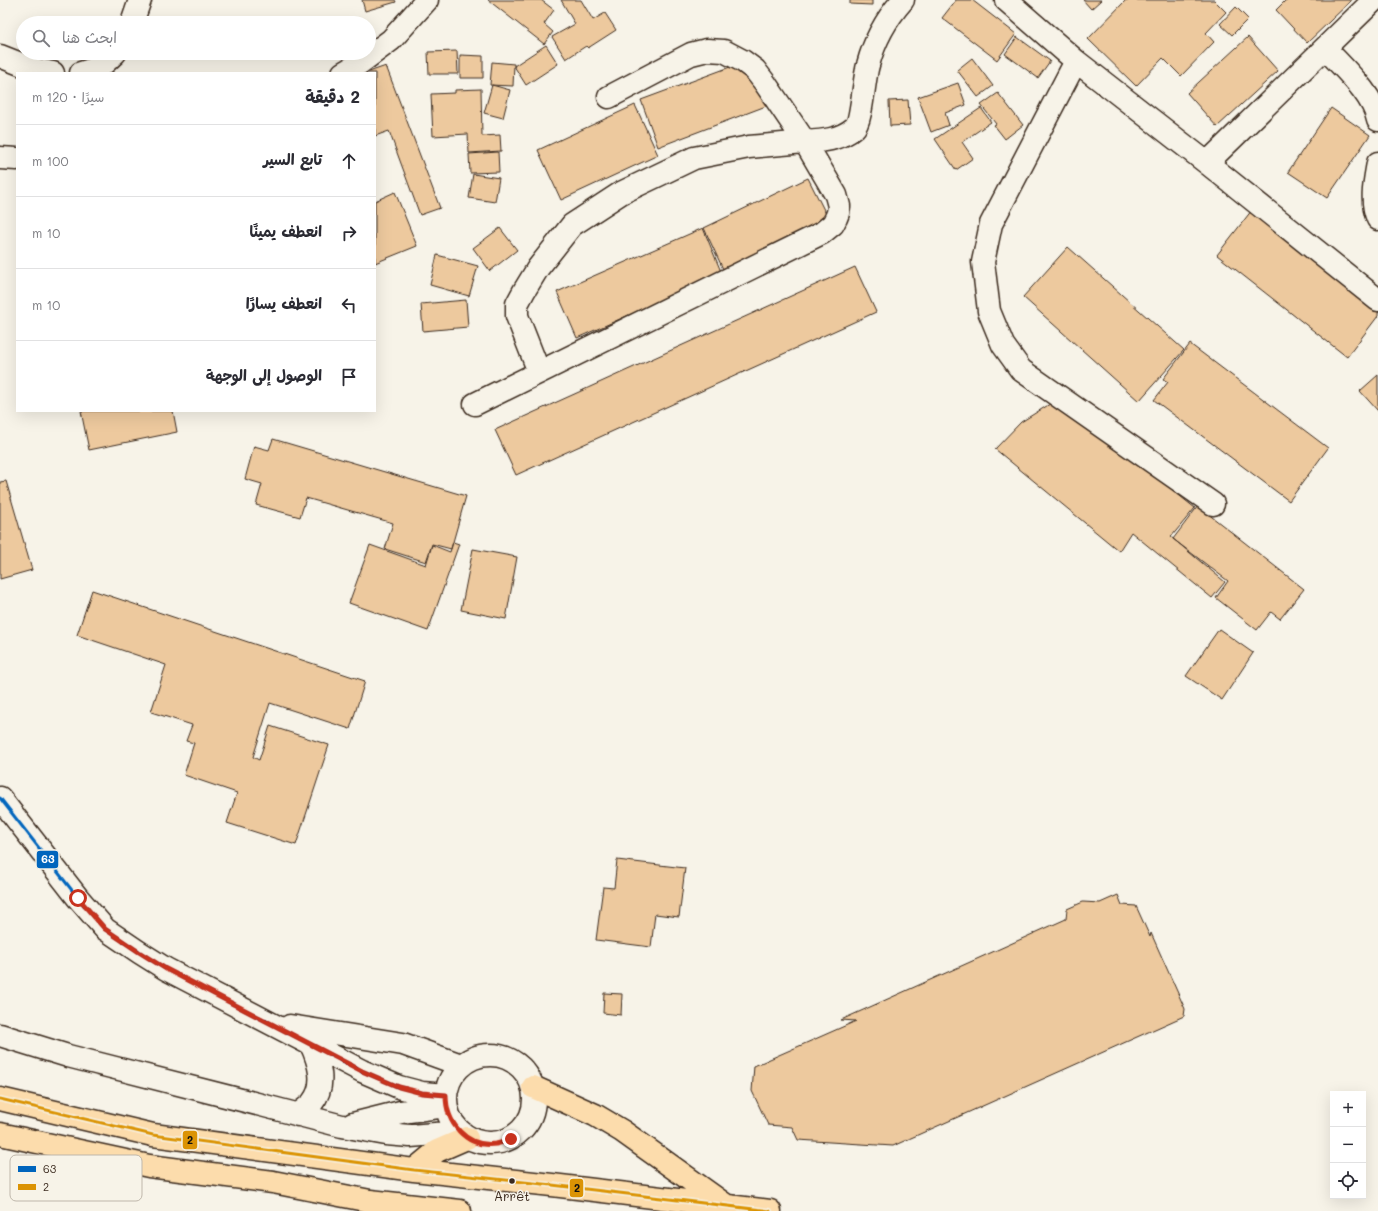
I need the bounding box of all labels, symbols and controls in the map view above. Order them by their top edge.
search box [16,16,376,60]
icon: search [30,27,52,49]
text: ابحث هنا [62,27,117,47]
text: 2 دقيقة [305,85,360,107]
text: سيرًا · 120 m [32,88,104,105]
text: تابع السير [263,149,322,169]
icon: ahead [338,150,360,172]
text: 100 m [32,152,68,169]
text: انعطف يمينًا [250,221,322,241]
icon: right [338,222,360,244]
text: 10 m [32,224,60,241]
text: انعطف يسارًا [246,293,322,313]
icon: left [338,294,360,316]
text: 10 m [32,296,60,313]
text: الوصول إلى الوجهة [206,365,322,385]
icon: arrive [338,366,360,388]
line badge: 63 [36,850,59,869]
text: 63 [41,851,55,866]
route start [69,889,87,907]
map controls [1330,1091,1366,1199]
button: + [1330,1091,1366,1127]
button: − [1330,1127,1366,1163]
line badge: 2 [182,1130,198,1150]
route end [502,1130,520,1148]
text: 2 [187,1132,193,1147]
legend [10,1155,142,1201]
text: 63 [43,1161,57,1176]
button: locate [1330,1163,1366,1199]
marker: Arrêt [507,1176,517,1186]
line badge: 2 [569,1178,584,1198]
text: 2 [43,1179,49,1194]
text: 2 [574,1180,580,1195]
place label: Arrêt [494,1187,530,1204]

